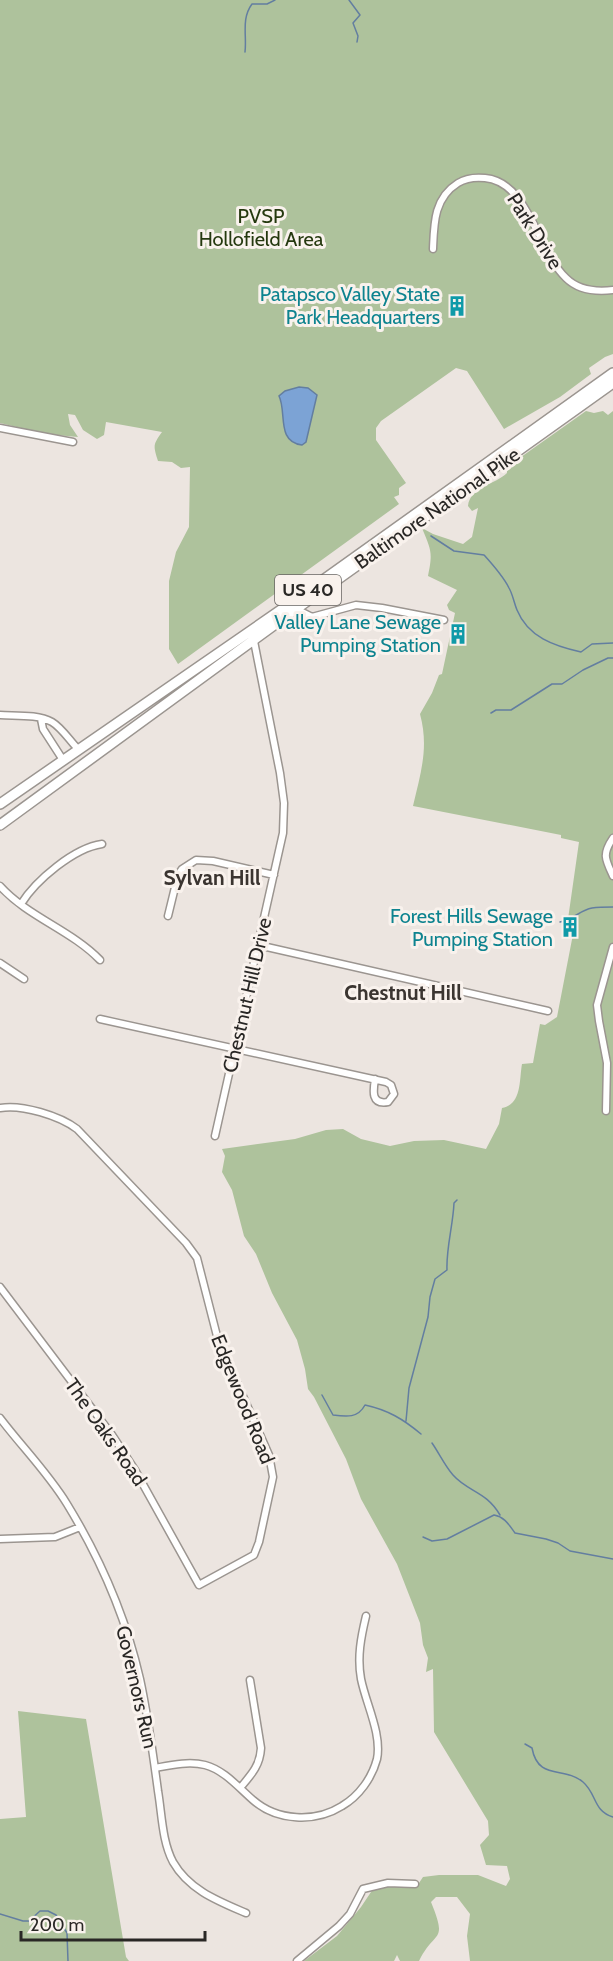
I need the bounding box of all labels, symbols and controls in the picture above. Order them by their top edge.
street label: Park Drive [502,188,568,274]
park label: PVSP Hollofield Area [199,204,324,251]
place label: Patapsco Valley State Park Headquarters [260,282,440,329]
building icon: Patapsco Valley State Park Headquarters [445,294,469,318]
street label: Baltimore National Pike [350,442,524,574]
road number: US 40 [275,575,341,605]
place label: Valley Lane Sewage Pumping Station [274,610,441,657]
building icon: Valley Lane Sewage Pumping Station [446,622,470,646]
district label: Sylvan Hill [164,865,261,890]
place label: Forest Hills Sewage Pumping Station [390,904,553,951]
street label: Chestnut Hill Drive [218,915,276,1075]
building icon: Forest Hills Sewage Pumping Station [558,915,582,939]
district label: Chestnut Hill [344,980,462,1005]
street label: Edgewood Road [206,1331,280,1467]
street label: The Oaks Road [60,1373,152,1491]
street label: Governors Run [111,1623,163,1751]
scale bar [21,1904,206,1942]
text: 200 m [30,1914,84,1936]

